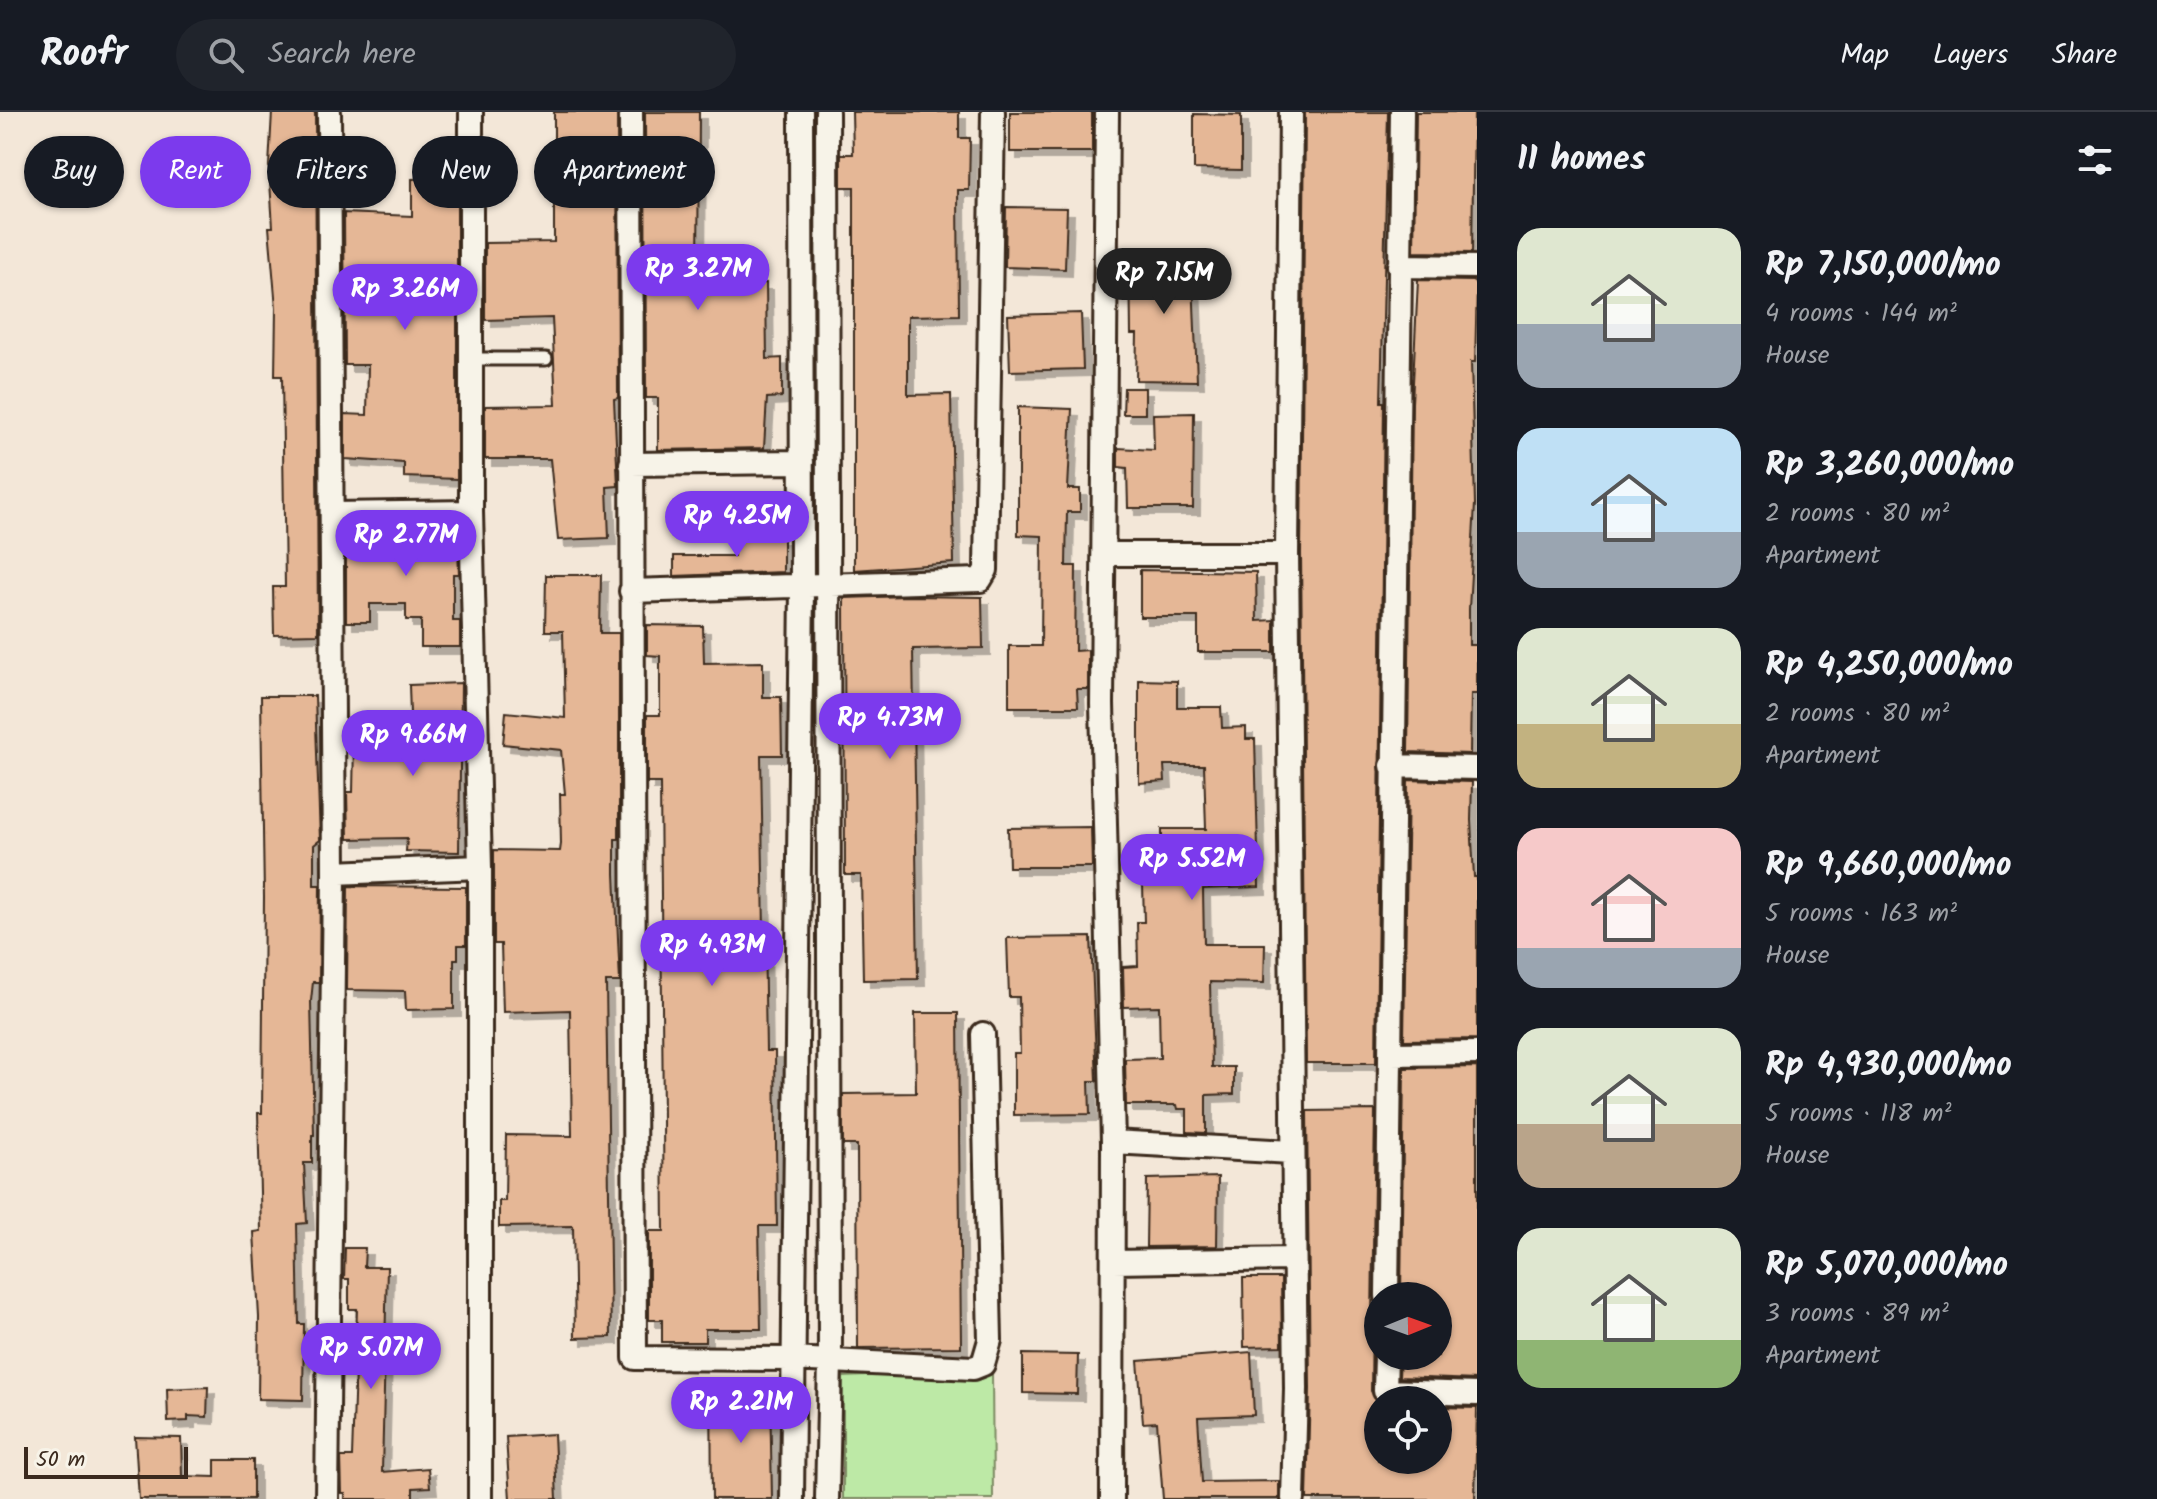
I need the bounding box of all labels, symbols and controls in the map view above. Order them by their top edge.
search box [176,19,736,91]
text: Roofr [40,25,128,85]
text: Search here [268,31,416,79]
icon: search [204,33,248,77]
text: Map [1840,33,1889,78]
text: Layers [1933,33,2008,78]
text: Share [2052,33,2117,78]
text: 11 homes [1517,133,1646,187]
chip: Buy [24,136,124,208]
chip: Rent [140,136,251,208]
chip: Filters [267,136,396,208]
chip: New [412,136,518,208]
chip: Apartment [534,136,715,208]
icon: filters [2073,138,2117,182]
text: Rp 7,150,000/mo [1765,239,2001,293]
pin: Rp 3.27M [615,244,781,312]
pin: Rp 7.15M [1081,248,1247,316]
text: Rp 3.27M [644,249,752,291]
text: Rp 7.15M [1115,253,1213,295]
icon: home [1581,260,1677,356]
pin: Rp 3.26M [322,264,488,332]
text: Rp 3.26M [351,269,459,311]
text: 4 rooms · 144 m² [1765,293,1957,335]
text: House [1765,335,1829,377]
text: Rp 3,260,000/mo [1765,439,2014,493]
icon: home [1581,460,1677,556]
pin: Rp 4.25M [654,491,820,559]
text: 2 rooms · 80 m² [1765,493,1949,535]
text: Rp 4.25M [683,496,791,538]
pin: Rp 2.77M [323,510,489,578]
text: Rp 2.77M [353,515,459,557]
text: Apartment [1765,535,1880,577]
text: Rp 4,250,000/mo [1765,639,2013,693]
icon: home [1581,660,1677,756]
pin: Rp 4.73M [807,693,973,761]
text: 2 rooms · 80 m² [1765,693,1949,735]
text: Rp 4.73M [837,698,943,740]
pin: Rp 9.66M [330,710,496,778]
text: Rp 9.66M [360,715,466,757]
text: Apartment [1765,735,1880,777]
pin: Rp 5.52M [1109,834,1275,902]
text: Rp 5.52M [1139,839,1245,881]
text: Rp 9,660,000/mo [1765,839,2011,893]
icon: home [1581,860,1677,956]
text: 5 rooms · 163 m² [1765,893,1957,935]
pin: Rp 4.93M [629,920,795,988]
text: Rp 4.93M [659,925,766,967]
text: House [1765,935,1829,977]
text: Rp 4,930,000/mo [1765,1039,2012,1093]
icon: home [1581,1060,1677,1156]
text: 5 rooms · 118 m² [1765,1093,1951,1135]
text: House [1765,1135,1829,1177]
text: Rp 5,070,000/mo [1765,1239,2008,1293]
icon: home [1581,1260,1677,1356]
north arrow [1364,1282,1452,1370]
map controls [1364,1282,1452,1474]
text: 3 rooms · 89 m² [1765,1293,1949,1335]
pin: Rp 5.07M [288,1323,454,1391]
text: Rp 5.07M [319,1328,423,1370]
text: Apartment [1765,1335,1880,1377]
pin: Rp 2.21M [658,1377,824,1445]
text: Rp 2.21M [689,1382,793,1424]
button: locate [1364,1386,1452,1474]
scale bar [24,1443,188,1479]
text: 50 m [36,1443,85,1478]

